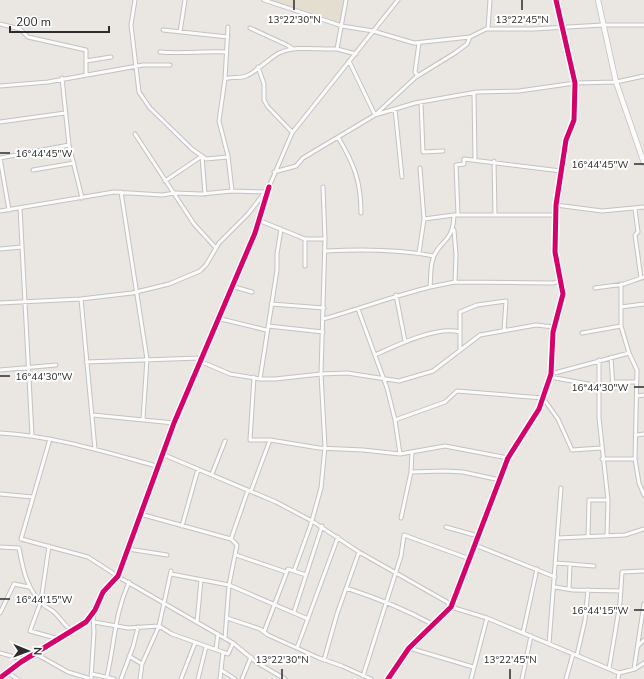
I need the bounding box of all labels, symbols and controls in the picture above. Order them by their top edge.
scale bar [10,8,109,34]
text: 13°22'30"N [267,13,321,27]
text: 13°22'45"N [495,13,549,27]
text: 200 m [16,14,51,30]
text: 16°44'45"W [16,147,72,161]
text: 16°44'45"W [572,158,628,172]
text: 16°44'30"W [16,370,72,384]
text: 16°44'30"W [572,381,628,395]
text: 16°44'15"W [16,593,72,607]
text: 16°44'15"W [572,604,628,618]
north arrow [8,631,48,671]
text: N [30,647,45,655]
text: 13°22'30"N [255,653,309,667]
text: 13°22'45"N [483,653,537,667]

